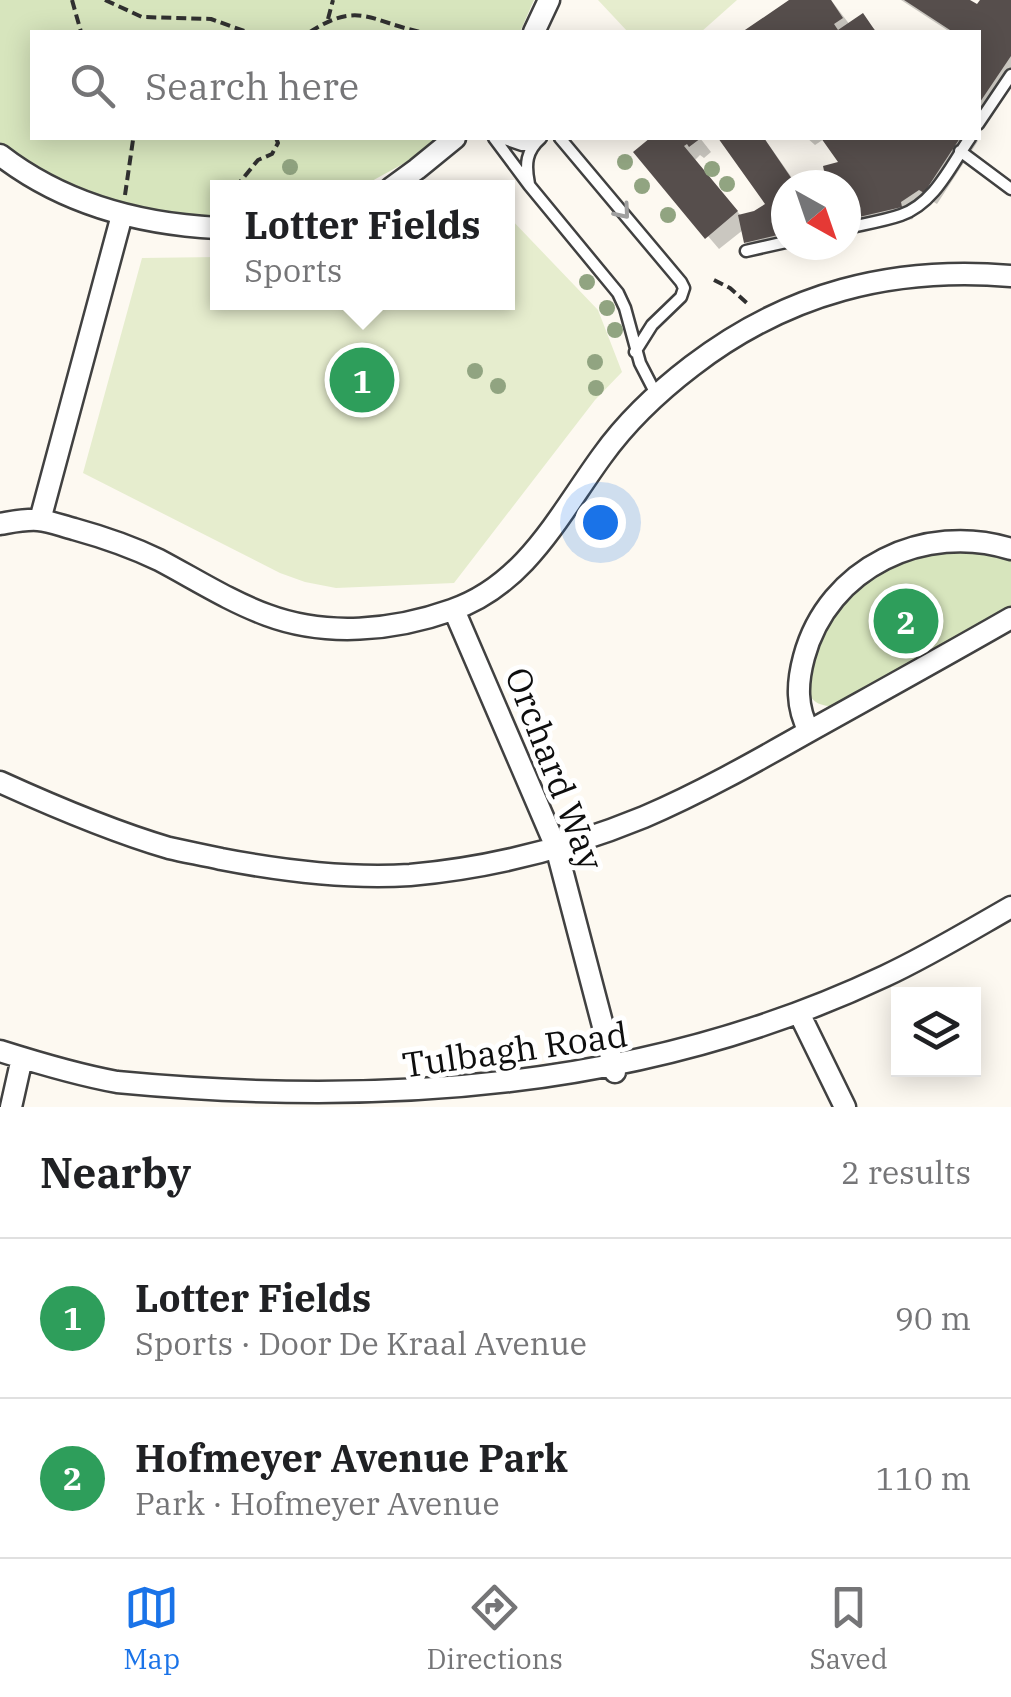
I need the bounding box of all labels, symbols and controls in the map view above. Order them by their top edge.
search box [30,30,981,140]
icon: search [65,58,120,113]
text: Search here [145,61,359,110]
north arrow [771,170,861,260]
popup [210,180,515,310]
text: Lotter Fields [244,200,481,249]
one-way arrow [611,201,629,219]
text: Sports [244,249,342,291]
pin: 1 [330,342,394,418]
your location [575,497,626,548]
pin: 2 [874,584,938,658]
street label: Orchard Way [495,661,615,877]
map controls [891,987,981,1077]
button: layers [891,987,981,1077]
street label: Tulbagh Road [399,1010,630,1088]
text: Nearby [40,1145,191,1200]
text: 2 results [841,1151,971,1193]
text: Lotter Fields [135,1273,371,1322]
text: 1 [63,1297,82,1339]
text: 90 m [895,1297,971,1339]
text: Sports · Door De Kraal Avenue [135,1322,587,1364]
text: Hofmeyer Avenue Park [135,1433,568,1482]
text: 2 [63,1457,82,1499]
text: 110 m [875,1457,971,1499]
text: Park · Hofmeyer Avenue [135,1482,500,1524]
tab: Map [123,1580,180,1677]
tab: Directions [426,1580,563,1677]
tab: Saved [809,1580,888,1677]

